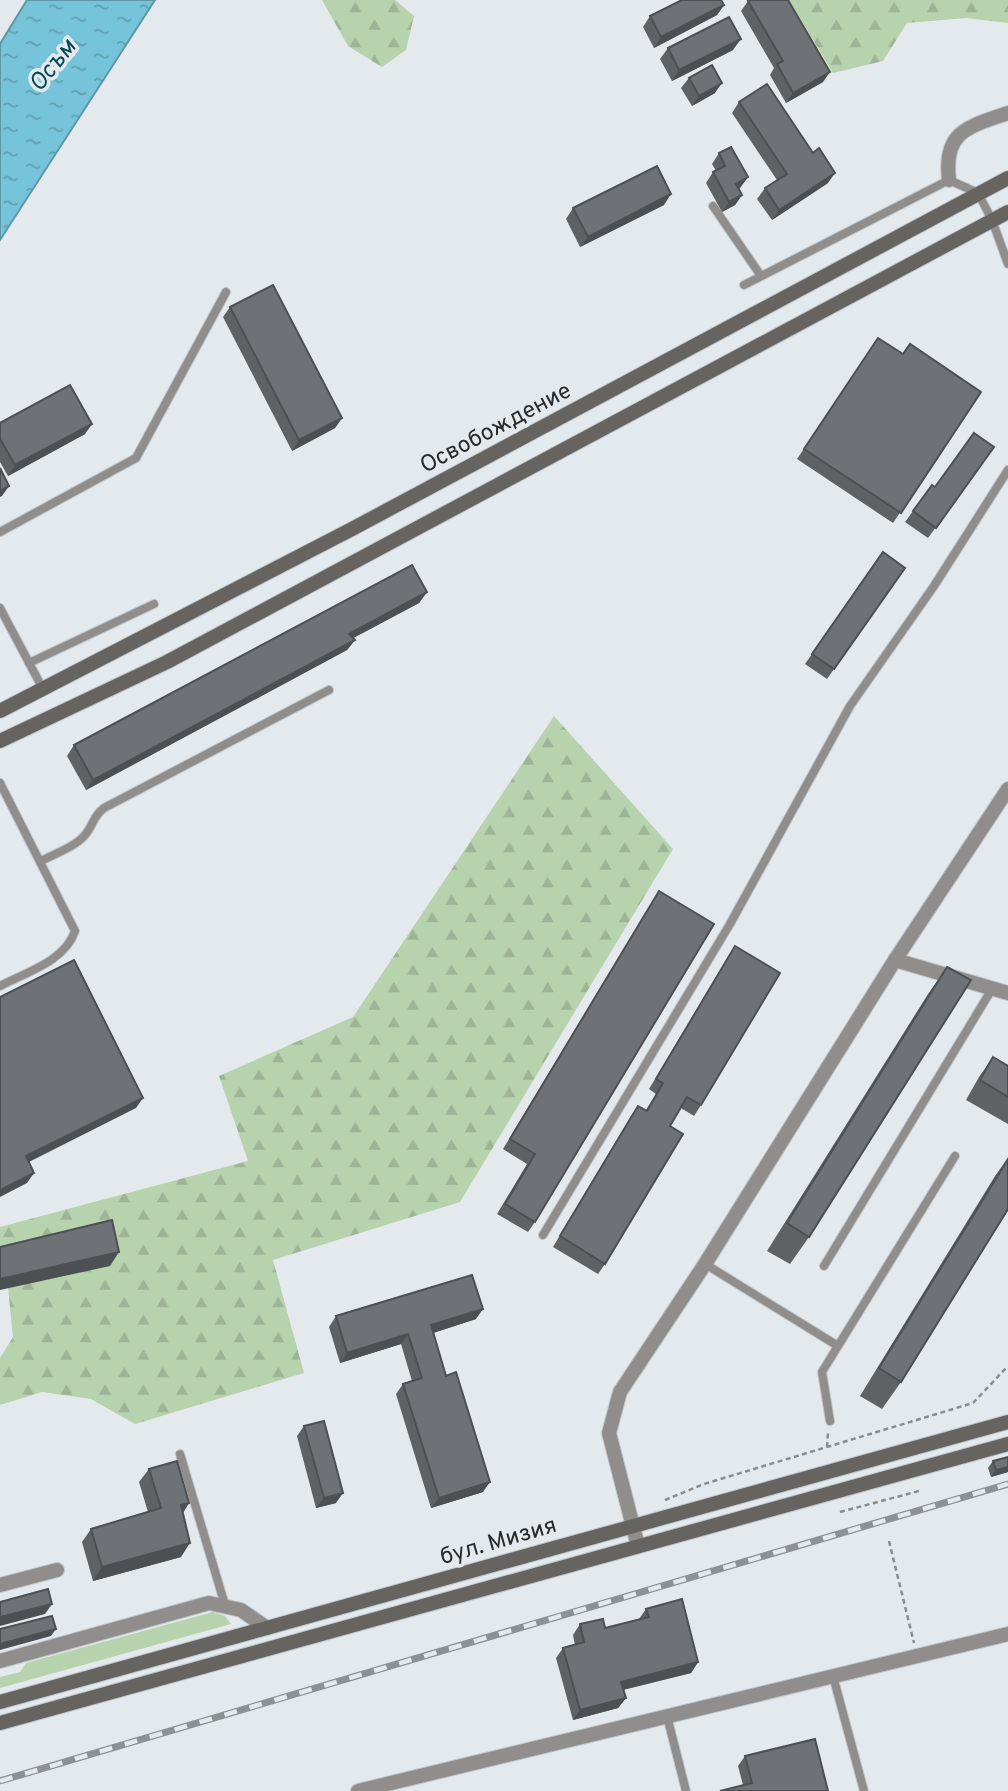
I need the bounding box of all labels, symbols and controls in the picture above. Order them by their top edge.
water label: Осъм [23,33,84,99]
street label: Освобождение [416,377,577,481]
street label: бул. Мизия [437,1512,560,1573]

